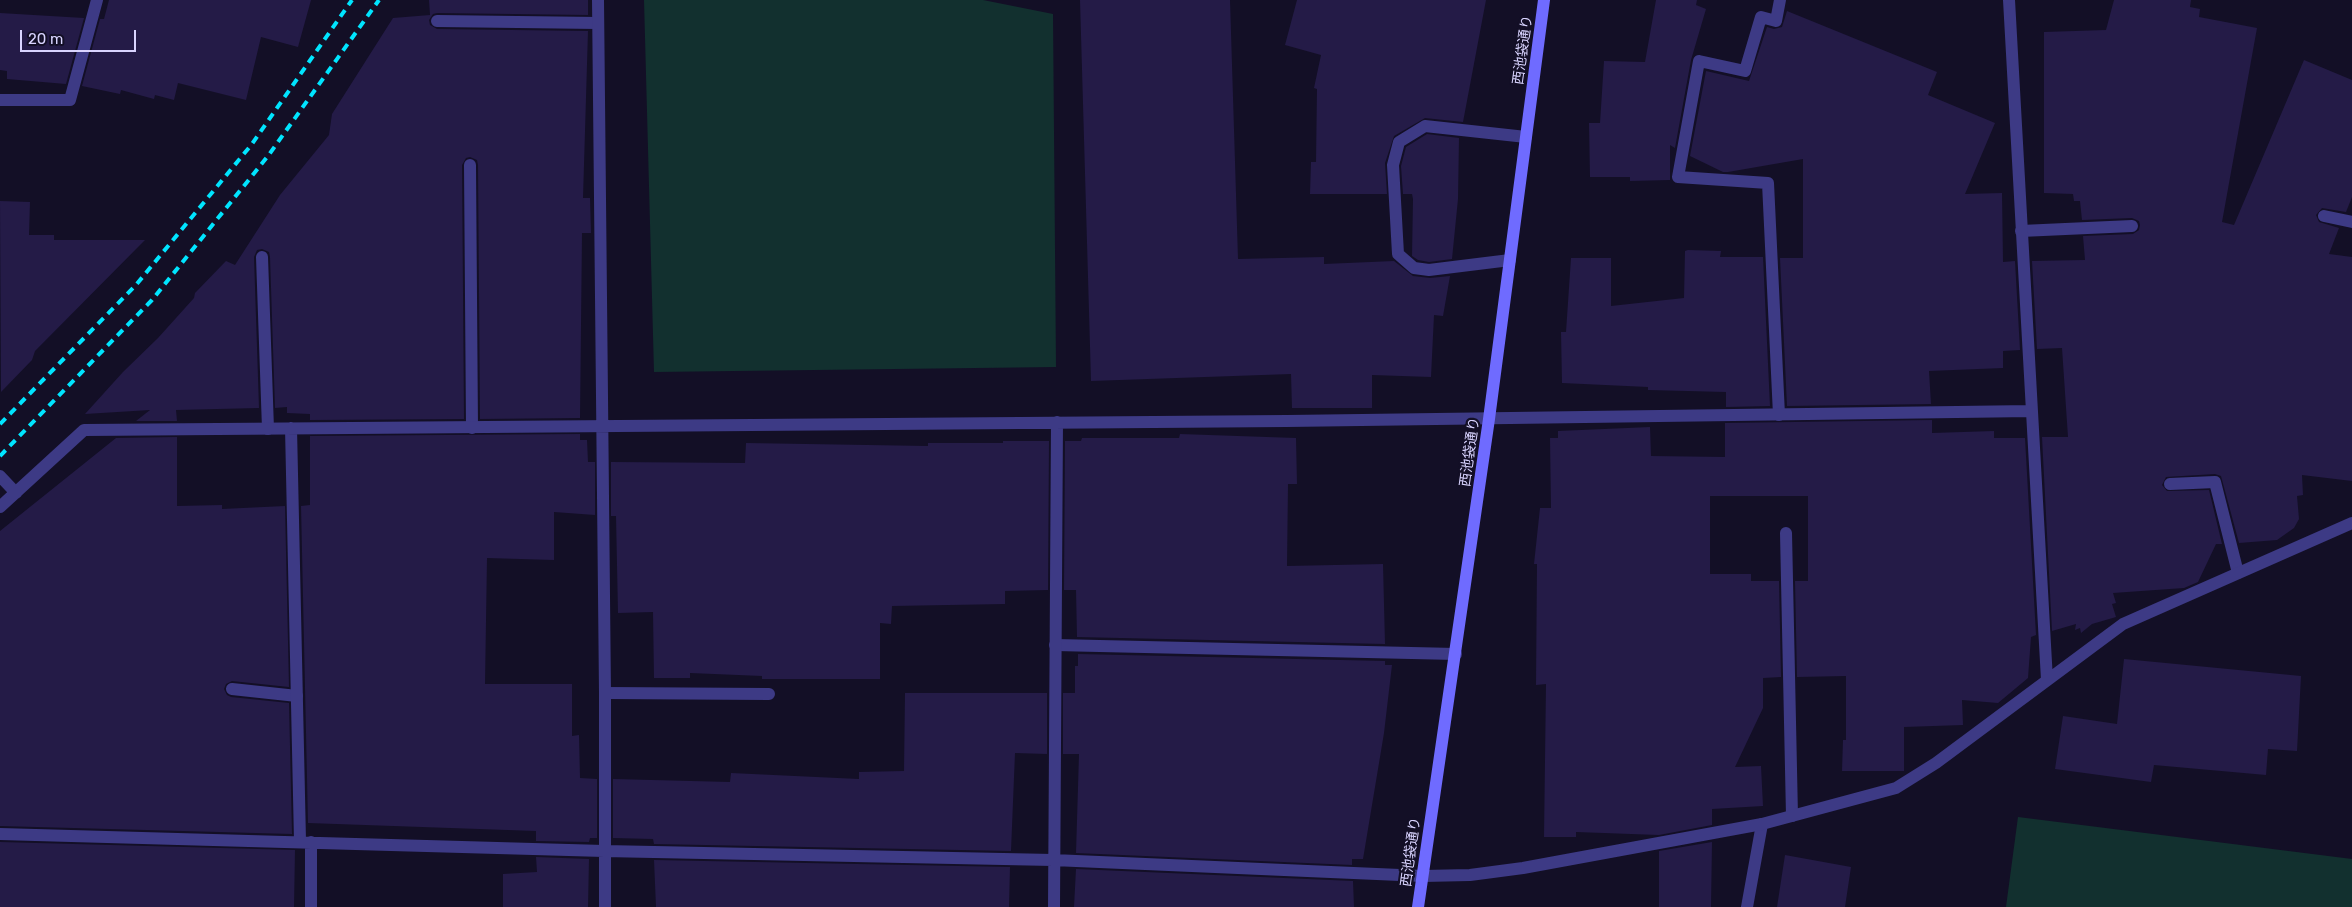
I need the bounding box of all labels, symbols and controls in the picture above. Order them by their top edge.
street label: 西池袋通り [1510,14,1536,86]
scale bar [22,20,139,52]
text: 20 m [28,30,63,48]
street label: 西池袋通り [1457,416,1483,488]
street label: 西池袋通り [1398,816,1424,888]

